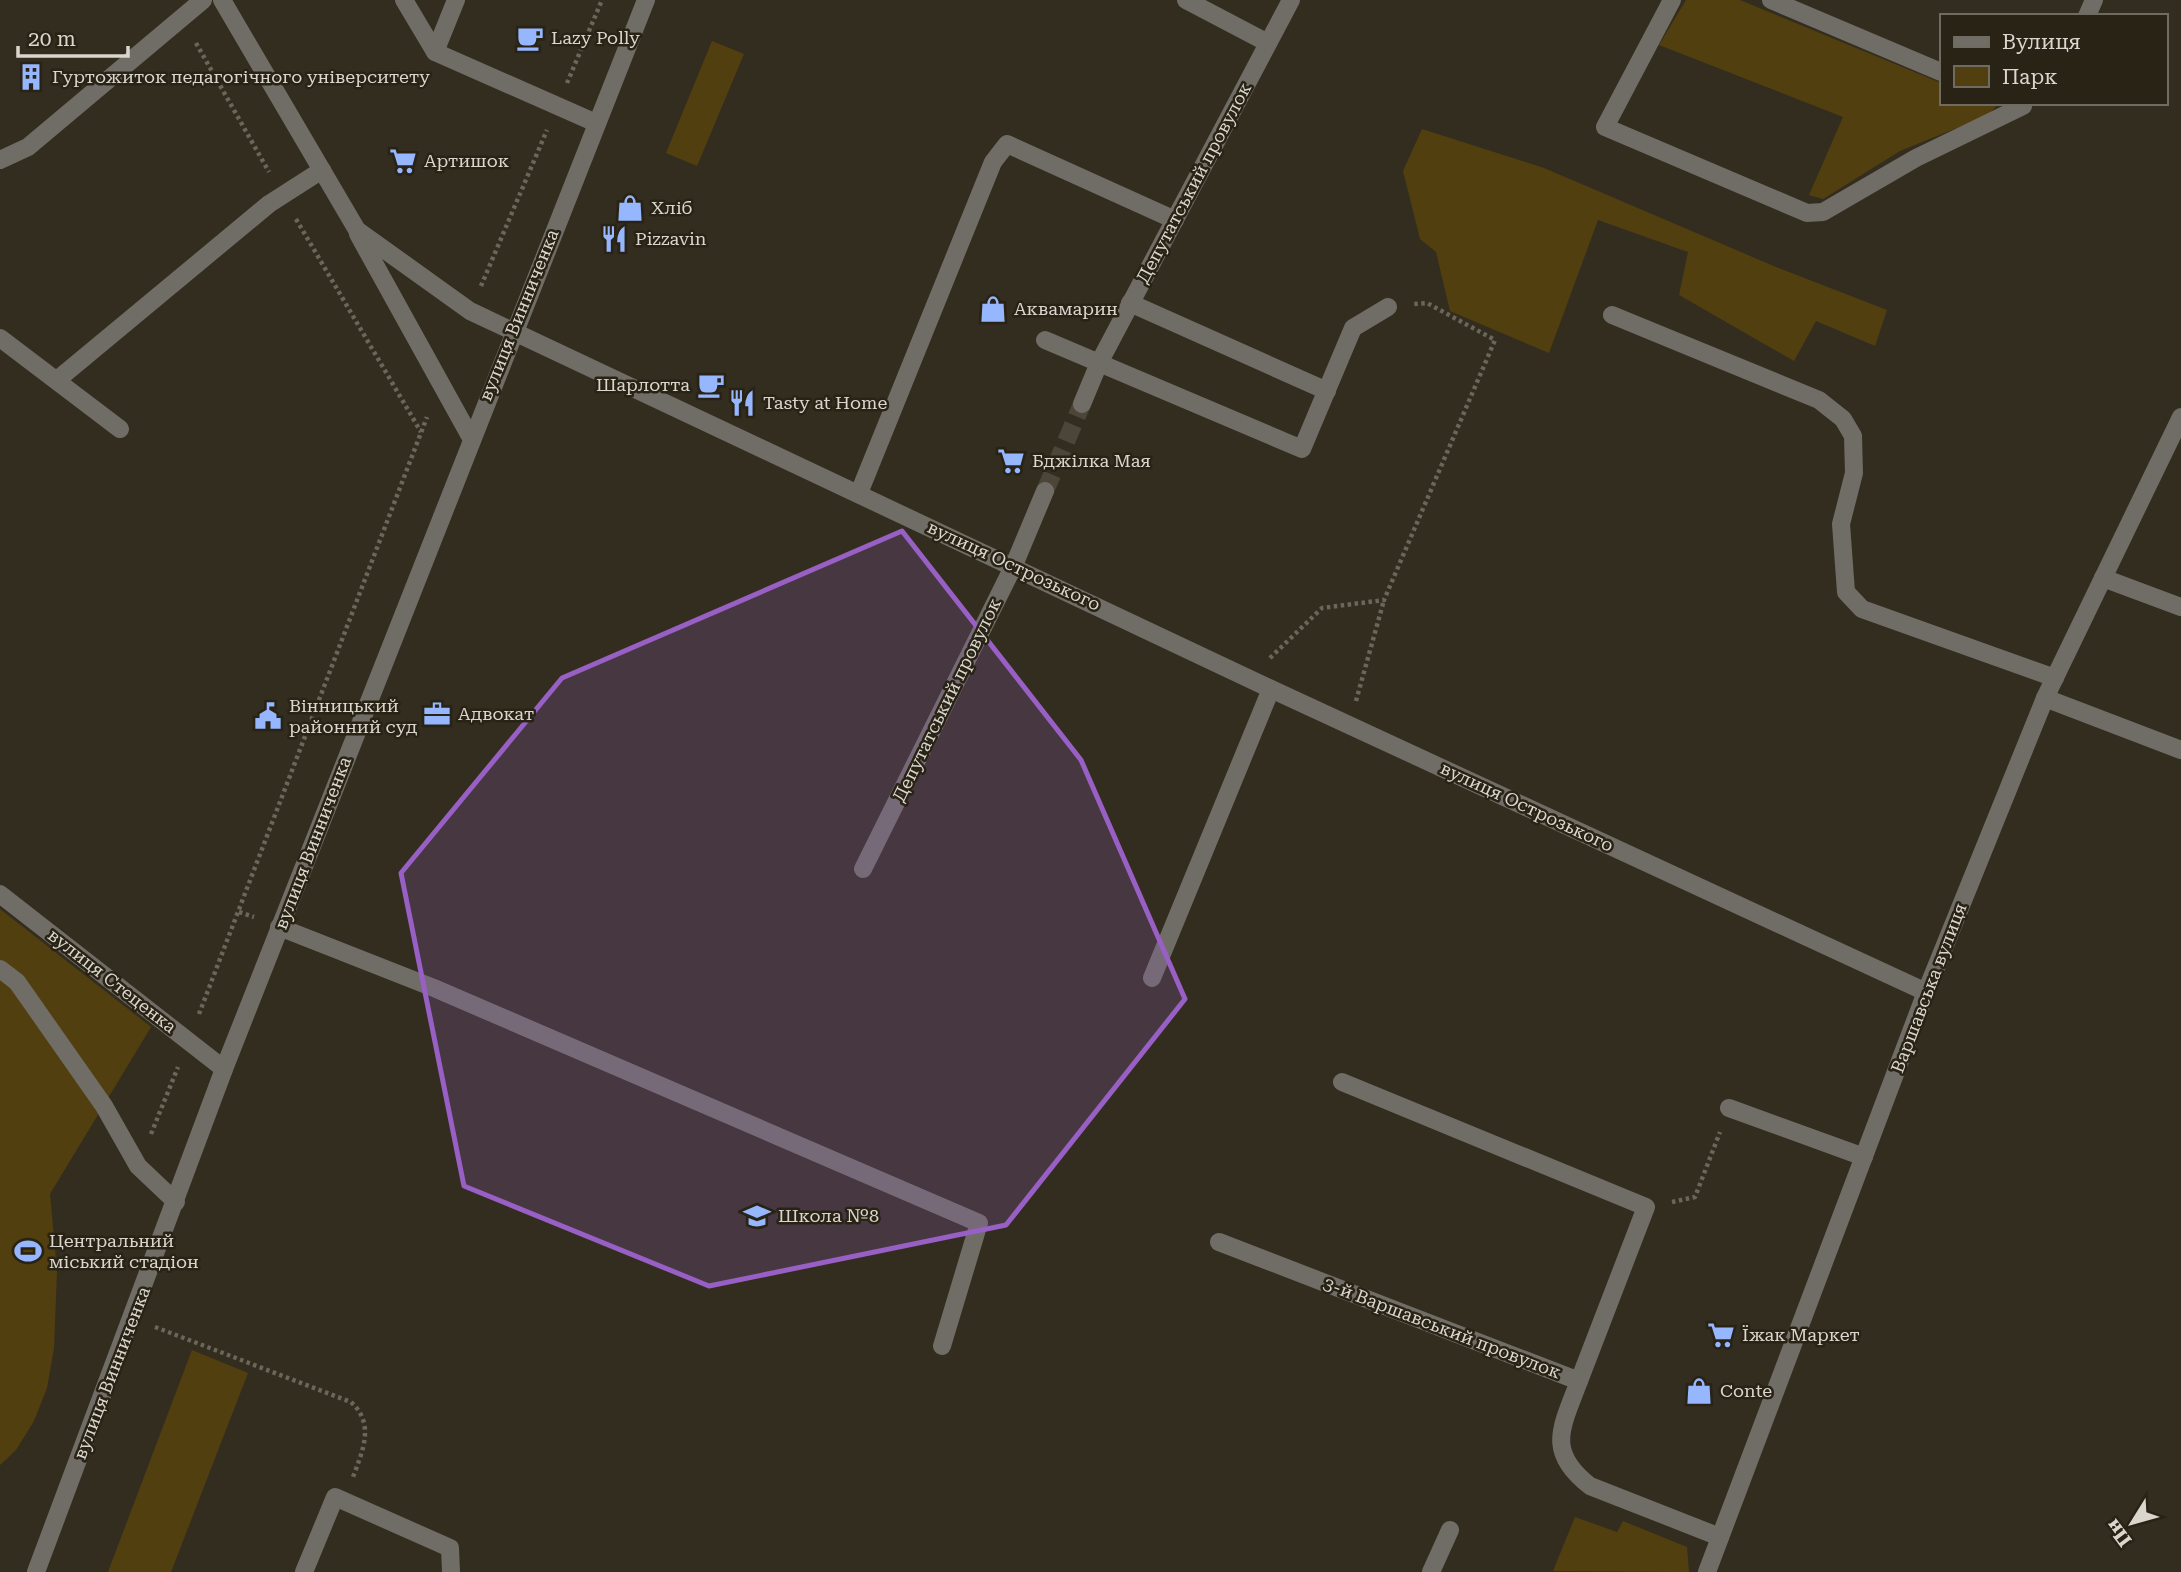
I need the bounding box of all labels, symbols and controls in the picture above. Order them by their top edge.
scale bar [18,14,128,58]
legend [1940,14,2167,105]
cafe icon: Lazy Polly [515,23,545,53]
text: 20 m [28,27,76,51]
place label: Lazy Polly [551,27,640,48]
text: Вулиця [2002,30,2081,54]
building icon: Гуртожиток педагогічного університету [16,62,46,92]
text: Парк [2002,65,2058,89]
place label: Гуртожиток педагогічного університету [52,66,430,87]
street label: Депутатський провулок [1132,79,1255,287]
supermarket icon: Артишок [388,146,418,176]
place label: Артишок [424,150,509,171]
shop icon: Хліб [615,193,645,223]
place label: Хліб [651,197,693,218]
restaurant icon: Pizzavin [599,224,629,254]
street label: вулиця Винниченка [475,226,563,404]
place label: Pizzavin [635,228,707,249]
shop icon: Аквамарин [978,294,1008,324]
place label: Аквамарин [1014,298,1118,319]
cafe icon: Шарлотта [696,370,726,400]
place label: Шарлотта [596,374,690,395]
restaurant icon: Tasty at Home [727,388,757,418]
place label: Tasty at Home [763,392,887,413]
supermarket icon: Бджілка Мая [996,446,1026,476]
place label: Бджілка Мая [1032,450,1151,471]
street label: вулиця Острозького [924,516,1104,615]
street label: Депутатський провулок [888,595,1005,805]
place label: Вінницький районний суд [289,695,417,737]
office icon: Адвокат [422,699,452,729]
public building icon: Вінницький районний суд [253,701,283,731]
place label: Адвокат [458,703,534,724]
street label: вулиця Винниченка [270,753,355,932]
street label: вулиця Острозького [1437,757,1617,856]
street label: Варшавська вулиця [1886,900,1971,1076]
street label: вулиця Стеценка [44,924,181,1037]
school or university icon: Школа №8 [742,1201,772,1231]
place label: Школа №8 [778,1205,879,1226]
place label: Центральний міський стадіон [49,1230,199,1272]
sports icon: Центральний міський стадіон [13,1236,43,1266]
street label: 3-й Варшавський провулок [1320,1272,1564,1383]
street label: вулиця Винниченка [69,1283,154,1462]
supermarket icon: Їжак Маркет [1706,1320,1736,1350]
place label: Їжак Маркет [1742,1324,1860,1345]
shop icon: Conte [1684,1376,1714,1406]
place label: Conte [1720,1380,1772,1401]
north arrow [2097,1488,2167,1558]
text: Пн [2101,1515,2137,1551]

